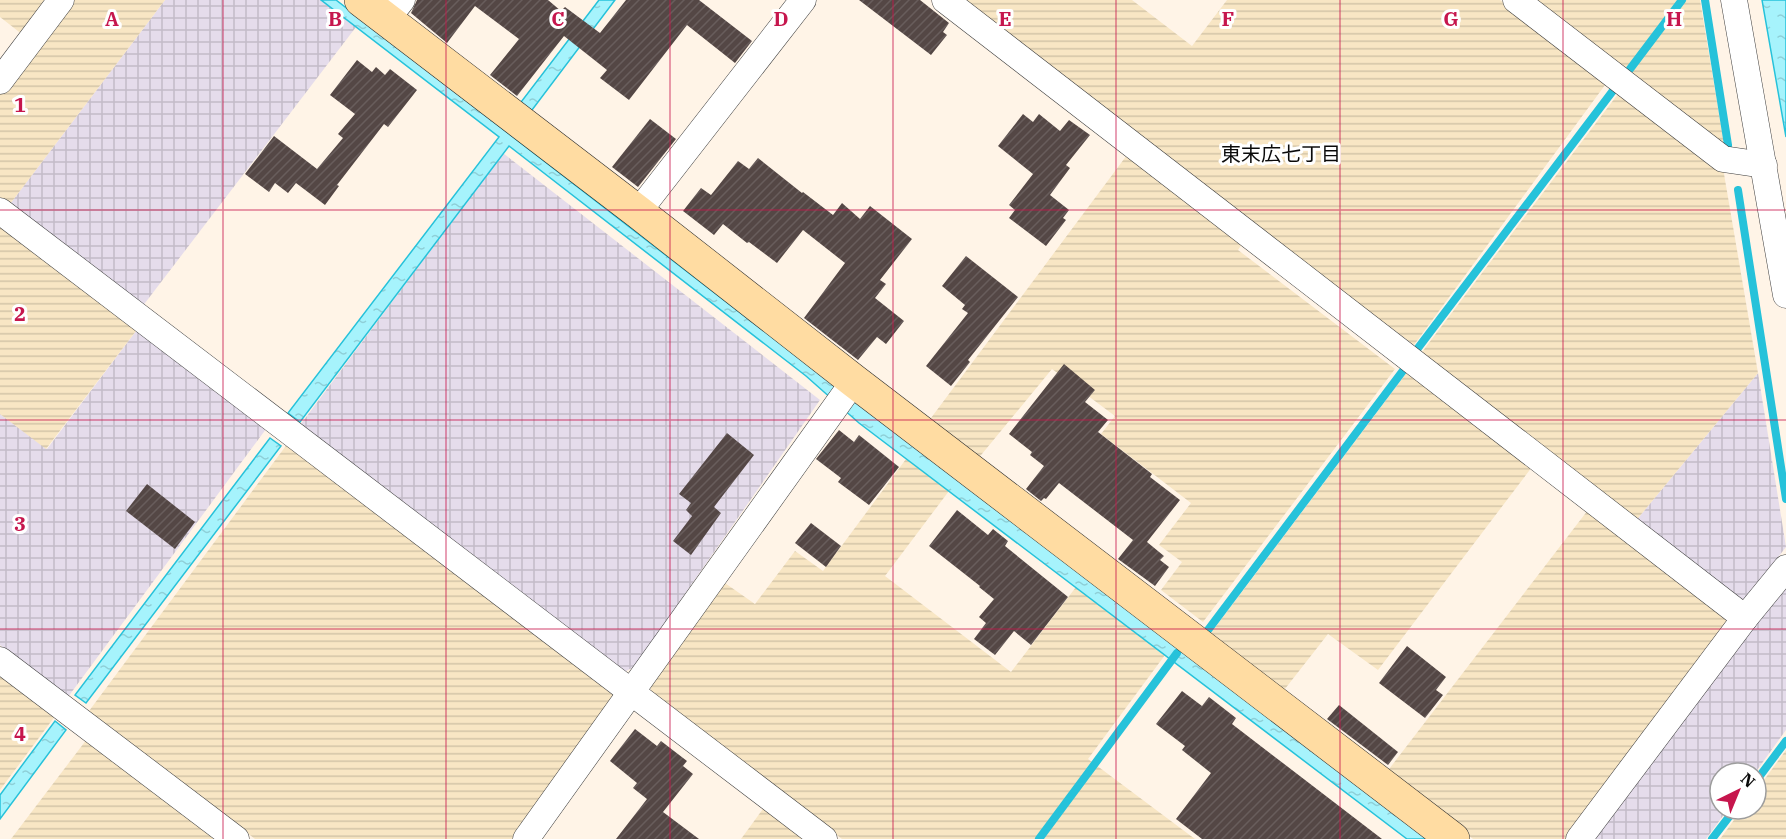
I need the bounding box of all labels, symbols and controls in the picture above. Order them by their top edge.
text: A [105,5,119,32]
text: B [328,5,342,32]
text: C [551,5,565,32]
text: D [773,5,789,32]
text: E [998,5,1012,32]
text: F [1222,5,1234,32]
text: G [1443,5,1459,32]
text: H [1666,5,1682,32]
text: 1 [14,91,26,118]
district label: 東末広七丁目 [1221,140,1341,167]
text: 2 [14,300,26,327]
text: 3 [14,510,26,537]
text: 4 [14,720,26,747]
north arrow [1708,761,1768,821]
text: N [1737,768,1760,792]

